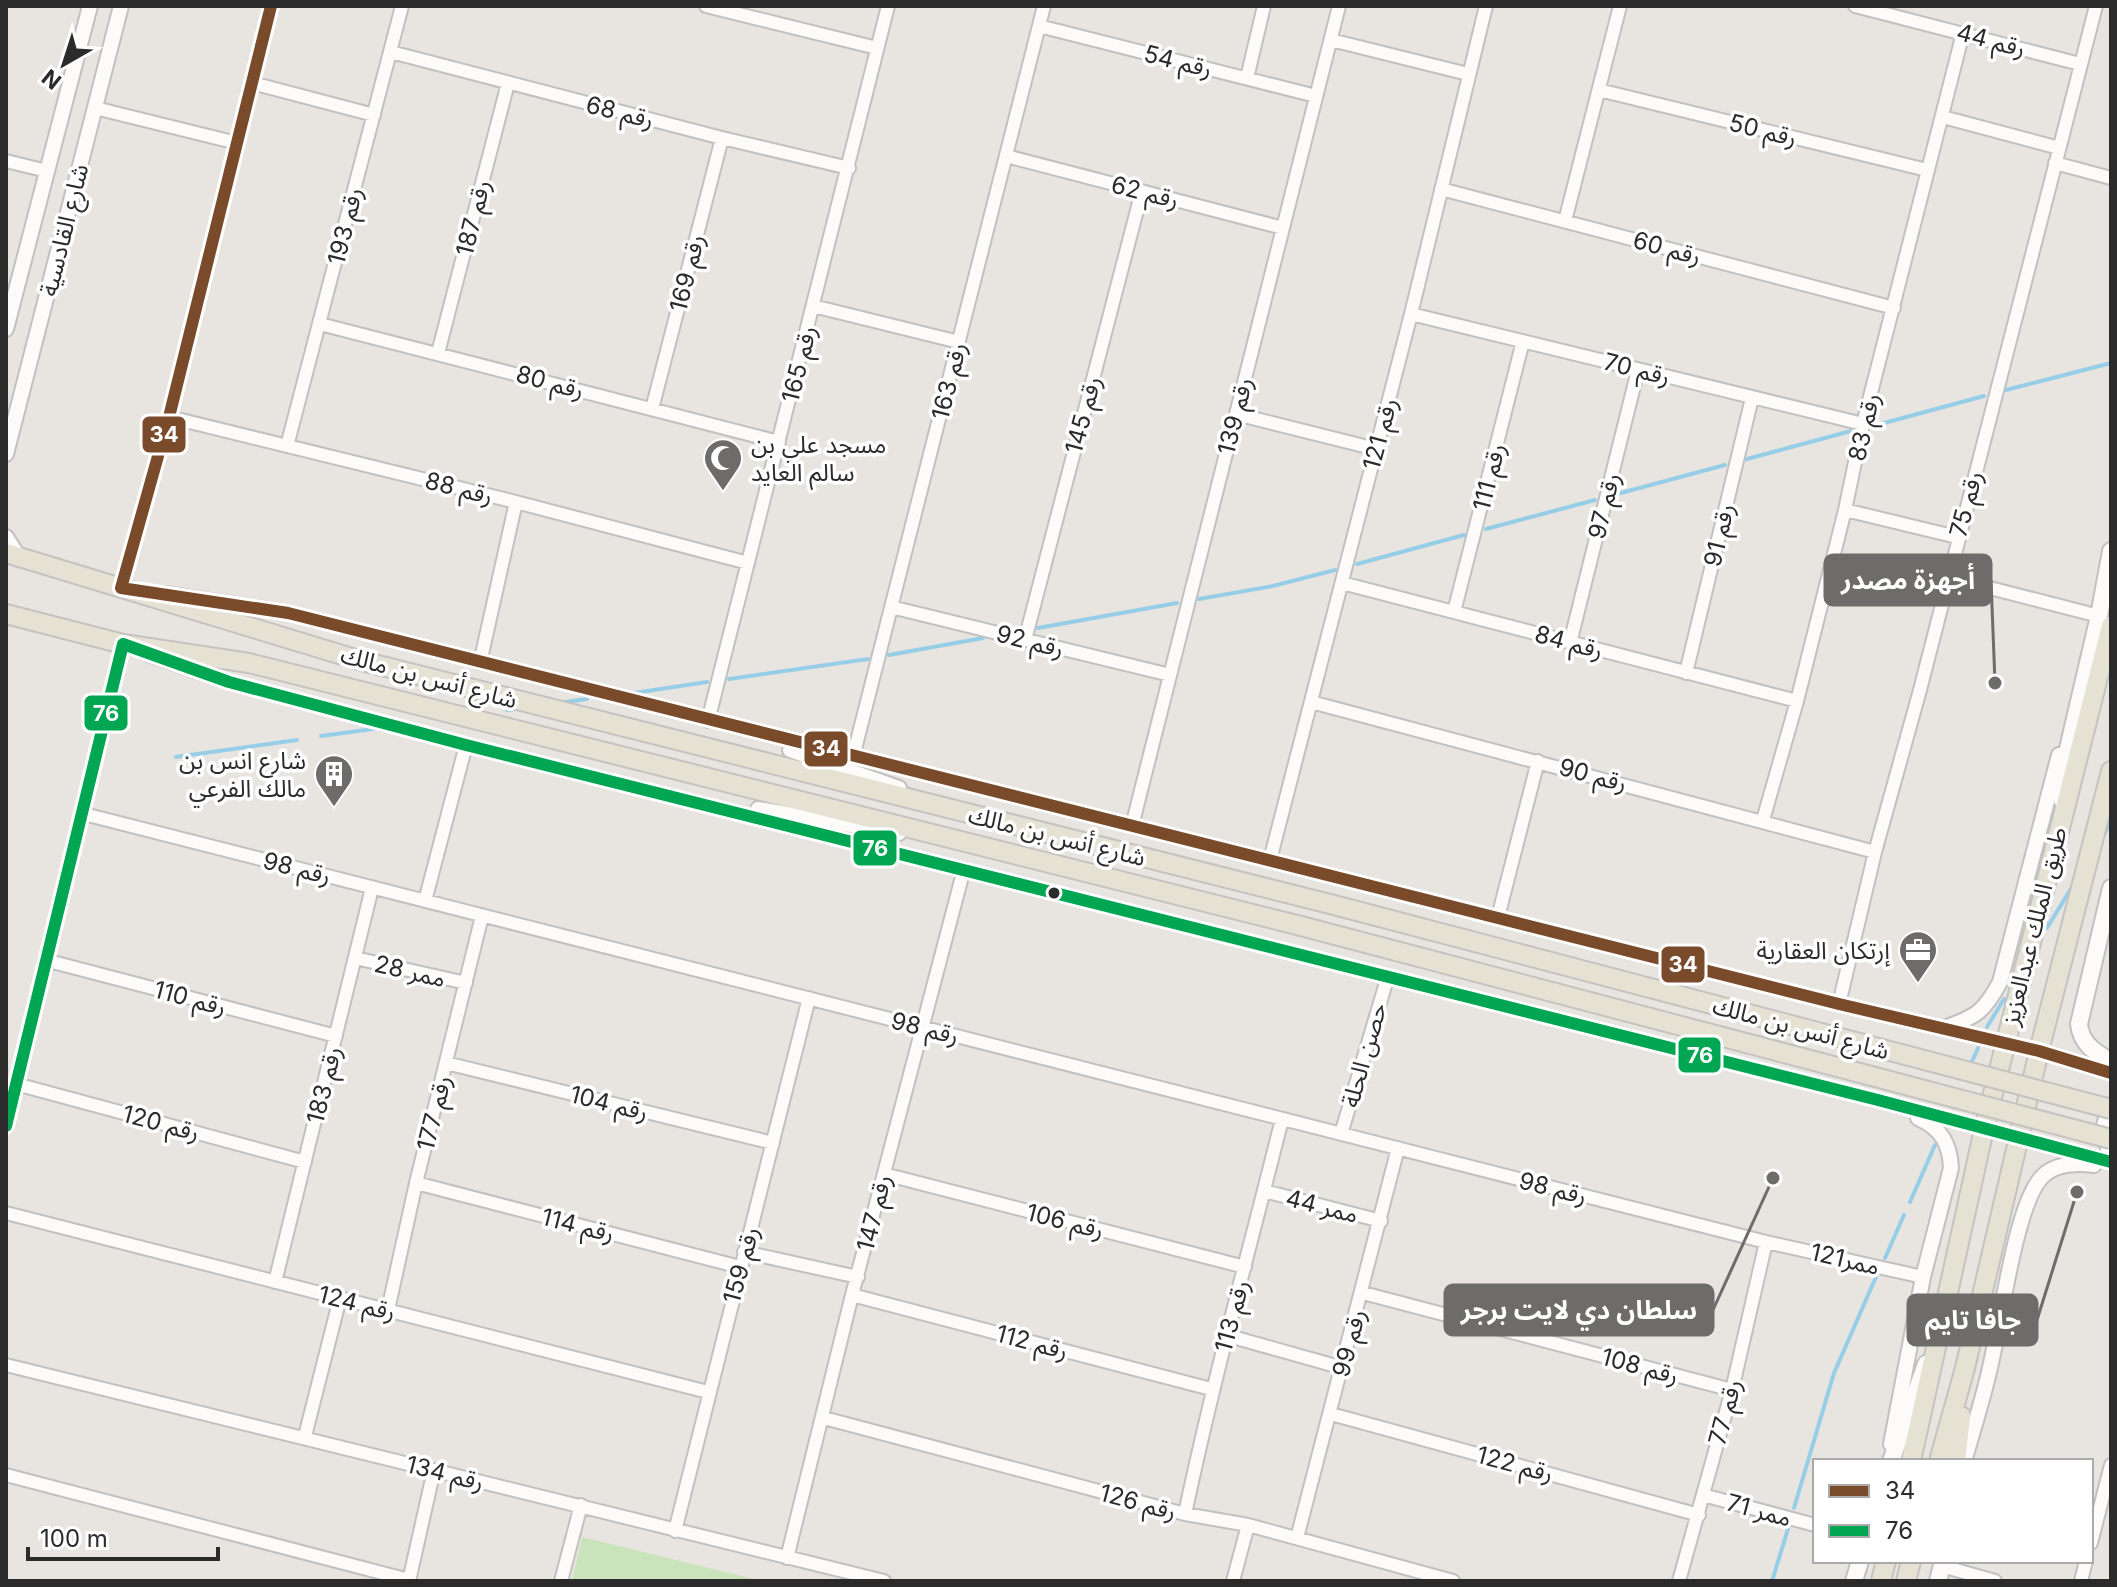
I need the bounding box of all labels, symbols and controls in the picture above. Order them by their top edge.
street label: رقم 44 [1953,17,2029,66]
north arrow [24,24,104,104]
street label: رقم 54 [1140,39,1215,86]
text: N [37,64,66,95]
street label: رقم 68 [582,90,657,137]
street label: رقم 50 [1725,108,1800,155]
street label: شارع القادسية [34,161,97,300]
street label: رقم 62 [1107,170,1182,217]
street label: رقم 187 [450,177,499,260]
street label: رقم 193 [321,184,371,268]
street label: رقم 60 [1629,225,1704,274]
street label: رقم 169 [663,231,713,315]
street label: رقم 165 [775,323,825,406]
street label: رقم 163 [925,339,975,423]
street label: رقم 70 [1600,347,1673,394]
street label: رقم 80 [512,359,587,408]
street label: رقم 145 [1059,373,1110,458]
street label: رقم 139 [1211,374,1261,458]
street label: رقم 83 [1842,390,1889,464]
street label: رقم 121 [1357,395,1406,474]
line badge: 34 [141,415,187,454]
text: 34 [149,421,179,447]
place label: مسجد علي بن سالم العايد [751,430,886,490]
mosque icon: مسجد علي بن سالم العايد [702,437,744,492]
street label: رقم 111 [1467,440,1514,514]
street label: رقم 88 [421,466,496,513]
street label: رقم 75 [1943,468,1992,541]
street label: رقم 97 [1582,470,1629,543]
street label: رقم 91 [1698,501,1743,570]
callout: أجهزة مصدر [1825,555,1991,605]
text: أجهزة مصدر [1840,563,1975,595]
street label: رقم 92 [992,619,1067,666]
street label: رقم 84 [1531,619,1606,668]
street label: شارع أنس بن مالك [337,639,521,717]
line badge: 76 [83,694,129,732]
text: 76 [93,700,119,726]
line badge: 34 [803,730,849,768]
text: 34 [811,735,841,761]
place label: شارع انس بن مالك الفرعي [179,746,306,807]
street label: رقم 90 [1555,752,1630,801]
building icon: شارع انس بن مالك الفرعي [313,753,355,808]
street label: شارع أنس بن مالك [965,799,1149,875]
street label: طريق الملك عبدالعزيز [1995,824,2074,1029]
line badge: 76 [852,829,898,867]
text: 76 [862,835,888,861]
street label: رقم 98 [259,846,334,893]
unlabelled marker [1046,885,1062,901]
office icon: إرتكان العقارية [1897,929,1939,984]
place label: إرتكان العقارية [1756,936,1891,967]
line badge: 34 [1660,945,1706,984]
street label: ممر 28 [372,949,448,993]
text: 34 [1668,951,1698,977]
street label: رقم 110 [150,974,229,1024]
street label: شارع أنس بن مالك [1709,990,1893,1068]
street label: حصن الحلة [1335,999,1393,1111]
street label: رقم 98 [887,1006,962,1053]
line badge: 76 [1677,1036,1722,1074]
text: 76 [1687,1042,1713,1068]
street label: رقم 183 [300,1043,350,1127]
street label: رقم 177 [411,1072,460,1154]
street label: رقم 104 [566,1079,651,1130]
street label: رقم 120 [119,1099,203,1150]
street label: رقم 98 [1515,1166,1590,1213]
street label: رقم 147 [851,1172,900,1255]
street label: ممر 44 [1283,1183,1361,1229]
street label: رقم 106 [1023,1197,1107,1248]
street label: رقم 114 [538,1202,617,1251]
street label: رقم 159 [717,1223,768,1307]
street label: ممر121 [1808,1237,1882,1281]
street label: رقم 113 [1208,1277,1258,1356]
street label: رقم 124 [315,1279,399,1329]
callout: سلطان دي لايت برجر [1445,1285,1713,1335]
text: سلطان دي لايت برجر [1460,1294,1697,1331]
callout: جافا تايم [1908,1295,2037,1345]
text: جافا تايم [1925,1304,2021,1340]
street label: رقم 99 [1326,1306,1375,1381]
street label: رقم 112 [992,1319,1071,1368]
street label: رقم 108 [1597,1342,1682,1393]
street label: رقم 77 [1702,1376,1751,1449]
street label: رقم 122 [1473,1440,1556,1491]
street label: رقم 134 [402,1449,487,1500]
legend [1813,1459,2093,1563]
text: 34 [1885,1476,1915,1505]
street label: رقم 126 [1096,1478,1180,1529]
street label: ممر 71 [1723,1487,1795,1533]
scale bar [28,1511,218,1561]
text: 76 [1885,1516,1913,1545]
text: 100 m [40,1524,108,1553]

